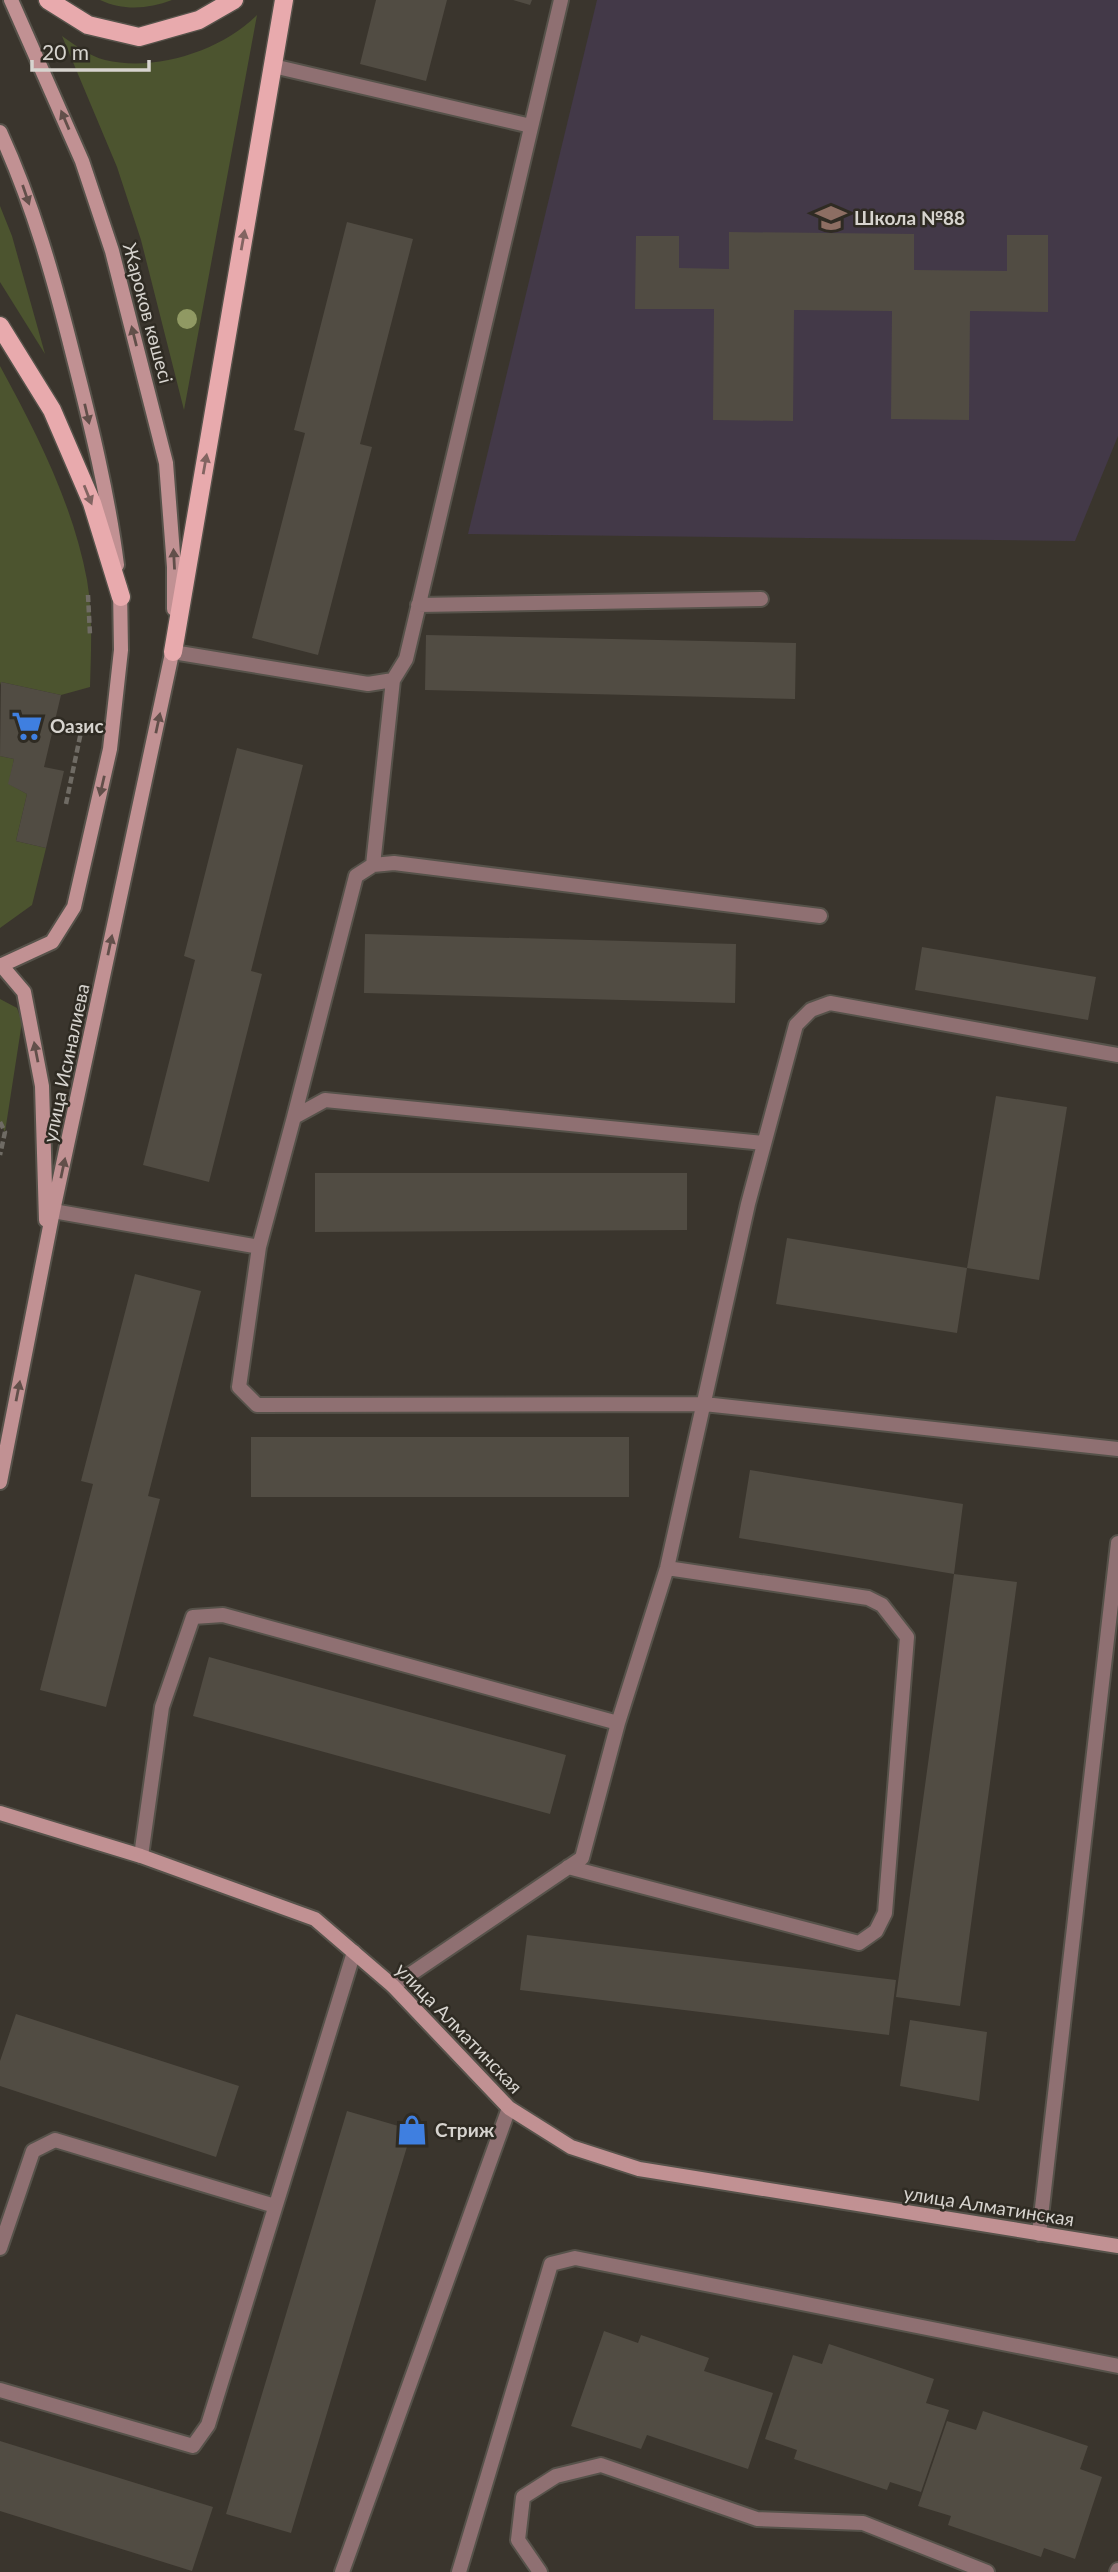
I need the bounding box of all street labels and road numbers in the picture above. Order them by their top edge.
street label: Жароков көшесі [119,240,178,386]
street label: улица Исиналиева [37,981,94,1145]
street label: улица Алматинская [391,1958,528,2098]
street label: улица Алматинская [902,2181,1076,2230]

